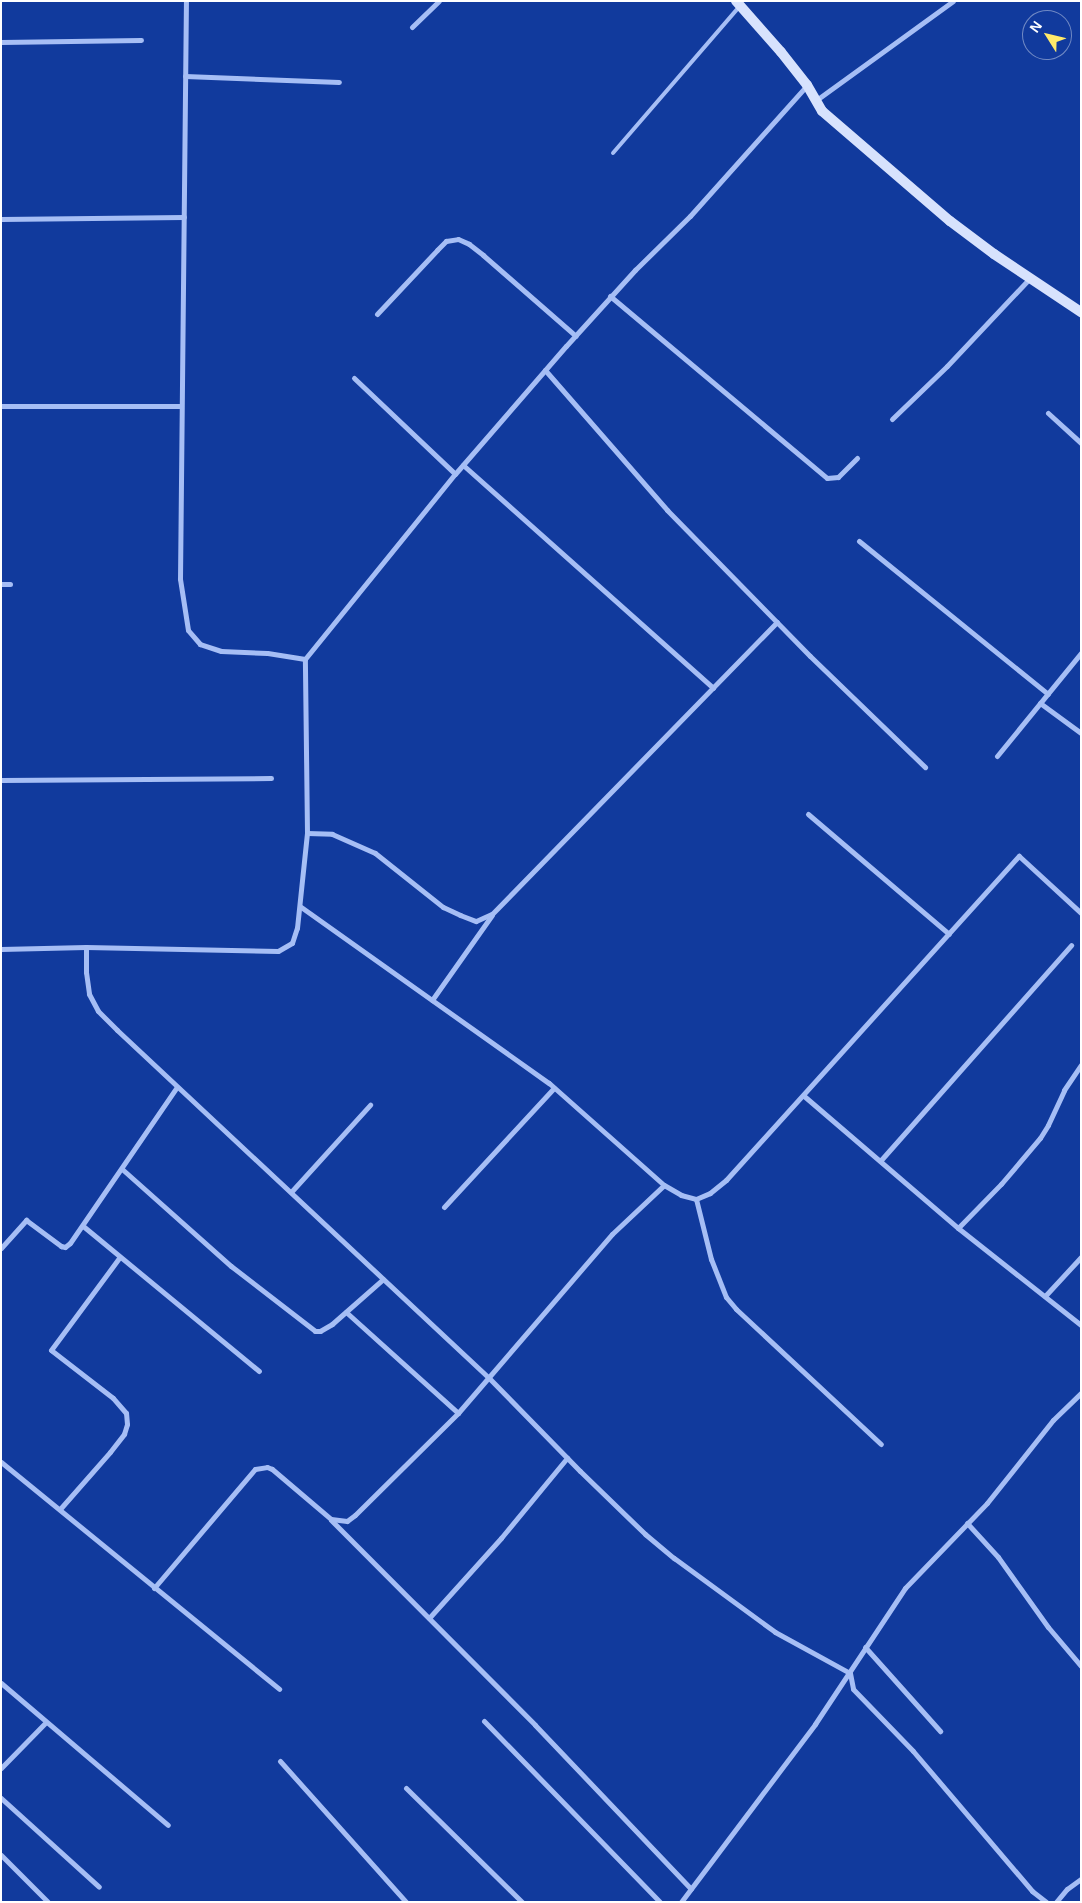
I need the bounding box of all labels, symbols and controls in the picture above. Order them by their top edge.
north arrow [1022,10,1072,60]
text: N [1026,18,1045,36]

